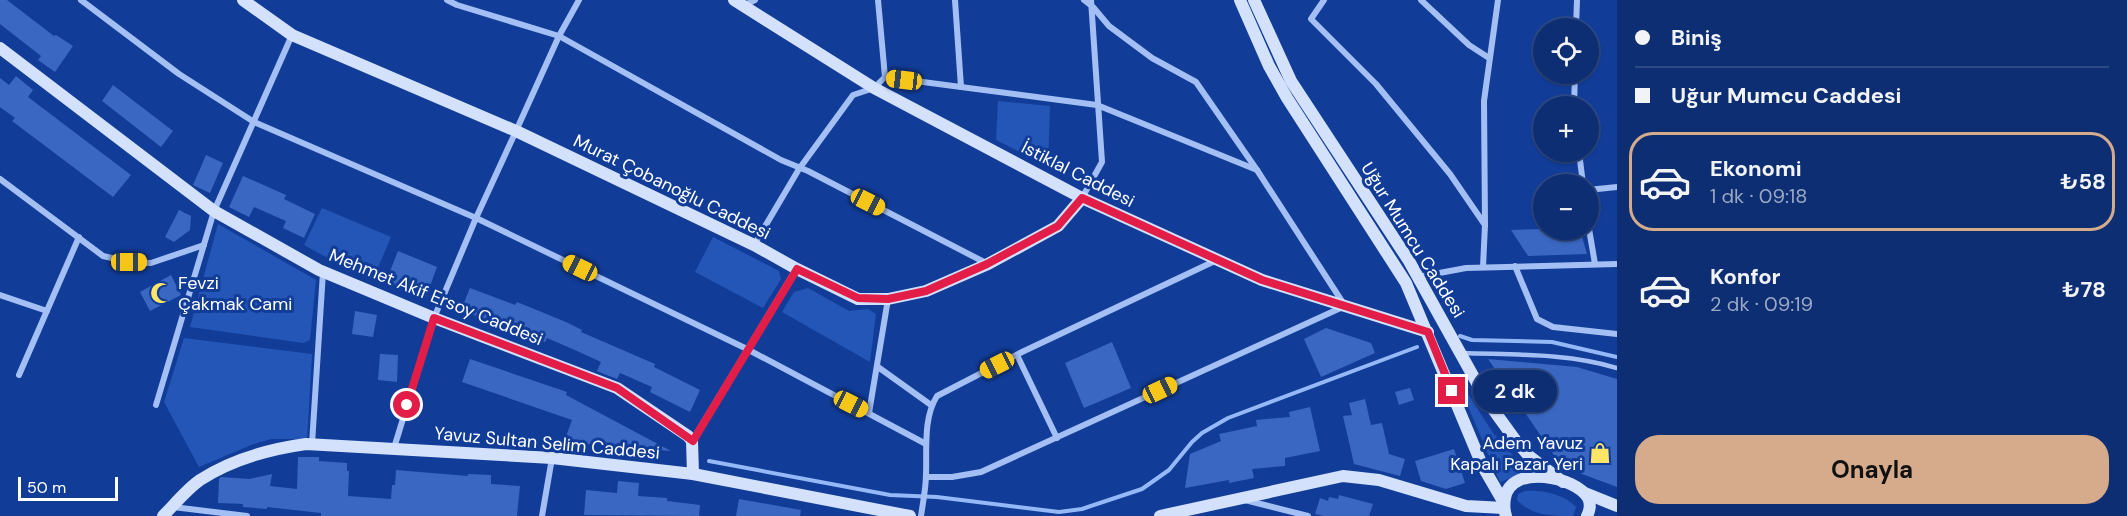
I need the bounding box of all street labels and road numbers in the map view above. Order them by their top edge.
street label: Murat Çobanoğlu Caddesi [569,129,775,245]
street label: İstiklal Caddesi [1017,135,1139,213]
street label: Uğur Mumcu Caddesi [1355,158,1471,322]
street label: Mehmet Akif Ersoy Caddesi [326,243,546,351]
street label: Yavuz Sultan Selim Caddesi [433,421,661,465]

